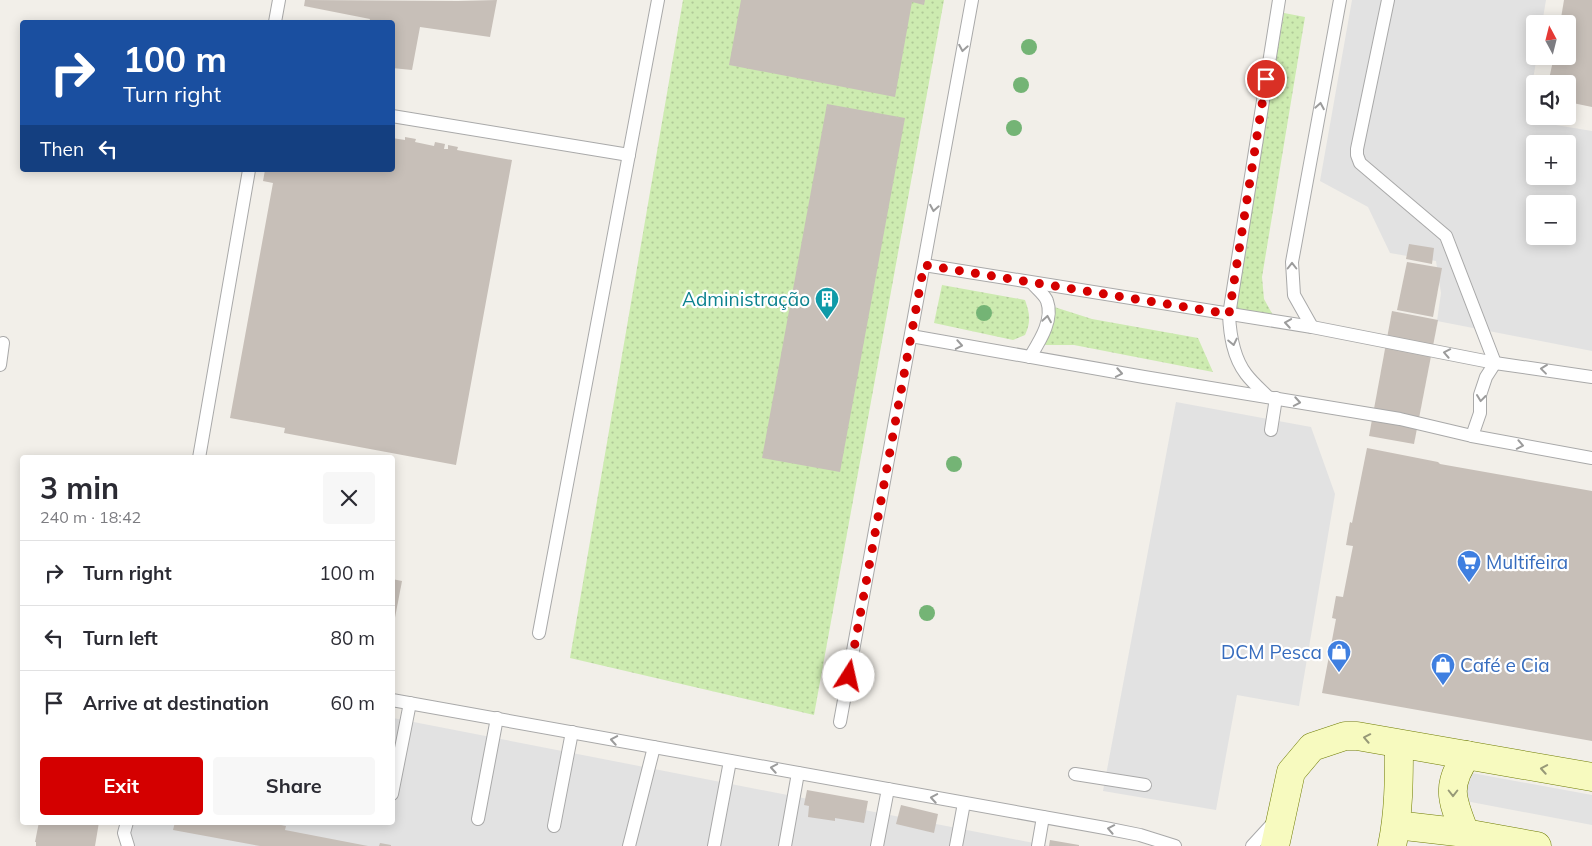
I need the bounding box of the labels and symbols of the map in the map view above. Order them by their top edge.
north arrow [1526,15,1576,65]
one-way arrow [959,44,969,52]
pin [1245,58,1287,100]
one-way arrow [1314,101,1325,110]
one-way arrow [930,203,940,212]
one-way arrow [1287,261,1297,269]
building icon: Administração [814,286,840,320]
place label: Administração [682,287,810,311]
one-way arrow [1041,314,1051,323]
one-way arrow [1283,319,1292,329]
one-way arrow [1227,338,1237,346]
one-way arrow [955,339,963,349]
one-way arrow [1443,349,1452,359]
one-way arrow [1540,364,1548,375]
one-way arrow [1115,367,1124,377]
one-way arrow [1476,395,1487,403]
one-way arrow [1292,396,1301,406]
one-way arrow [1516,439,1525,449]
supermarket icon: Multifeira [1456,549,1482,583]
place label: Multifeira [1486,550,1568,574]
shop icon: DCM Pesca [1326,639,1352,673]
place label: DCM Pesca [1221,640,1322,664]
position arrow [822,649,874,701]
shop icon: Café e Cia [1430,652,1456,686]
place label: Café e Cia [1460,653,1550,677]
one-way arrow [1362,733,1371,744]
one-way arrow [610,735,619,745]
one-way arrow [770,764,779,774]
one-way arrow [1540,764,1548,774]
one-way arrow [1448,790,1458,797]
one-way arrow [930,793,939,803]
one-way arrow [1107,824,1116,835]

